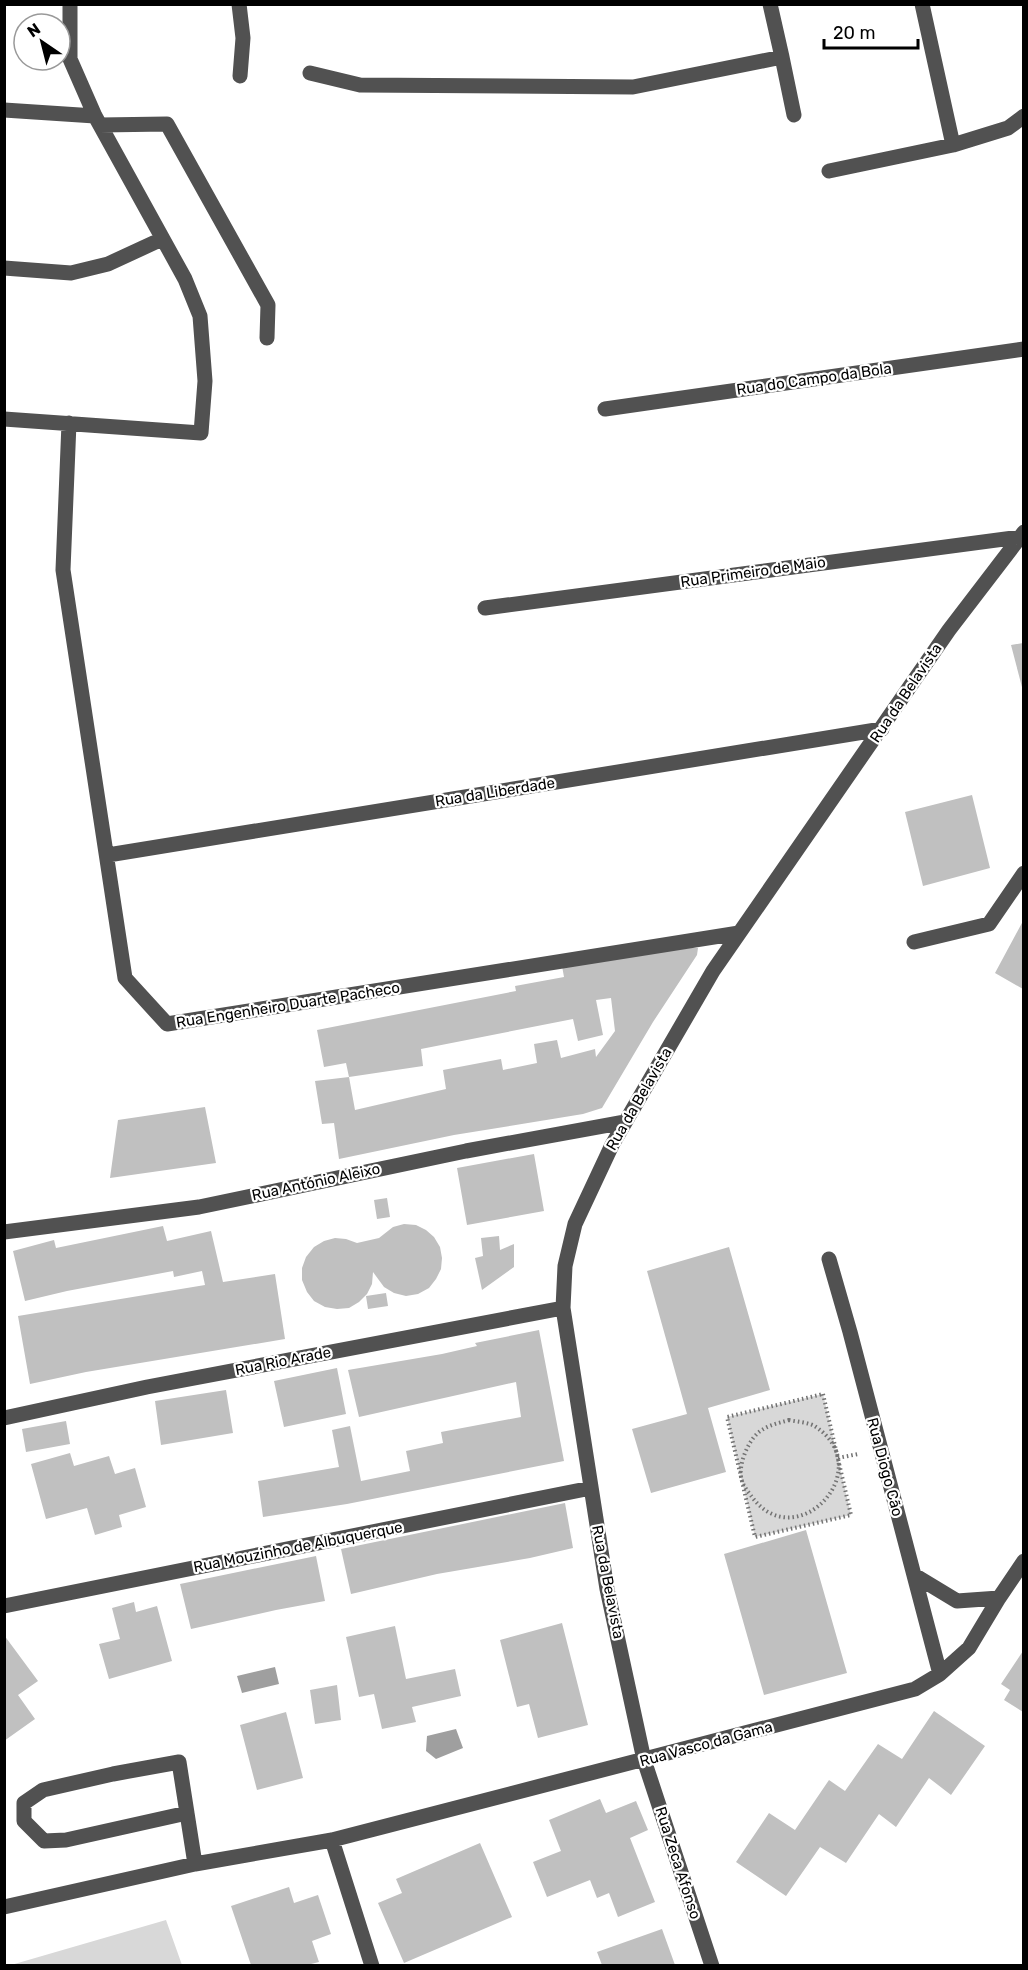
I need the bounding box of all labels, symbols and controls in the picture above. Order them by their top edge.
north arrow [12,12,72,72]
scale bar [824,12,918,50]
text: N [24,19,44,41]
text: 20 m [833,22,875,44]
street label: Rua do Campo da Bola [735,359,893,399]
street label: Rua Primeiro de Maio [679,553,827,591]
street label: Rua da Belavista [866,640,946,746]
street label: Rua da Liberdade [434,774,556,810]
street label: Rua Engenheiro Duarte Pacheco [175,978,401,1032]
street label: Rua da Belavista [602,1044,676,1154]
street label: Rua António Aleixo [250,1160,382,1204]
street label: Rua Rio Arade [233,1343,333,1379]
street label: Rua Diogo Cão [863,1416,907,1518]
street label: Rua Mouzinho de Albuquerque [192,1518,404,1576]
street label: Rua da Belavista [588,1524,628,1640]
street label: Rua Vasco da Gama [638,1718,774,1770]
street label: Rua Zeca Afonso [651,1805,705,1921]

